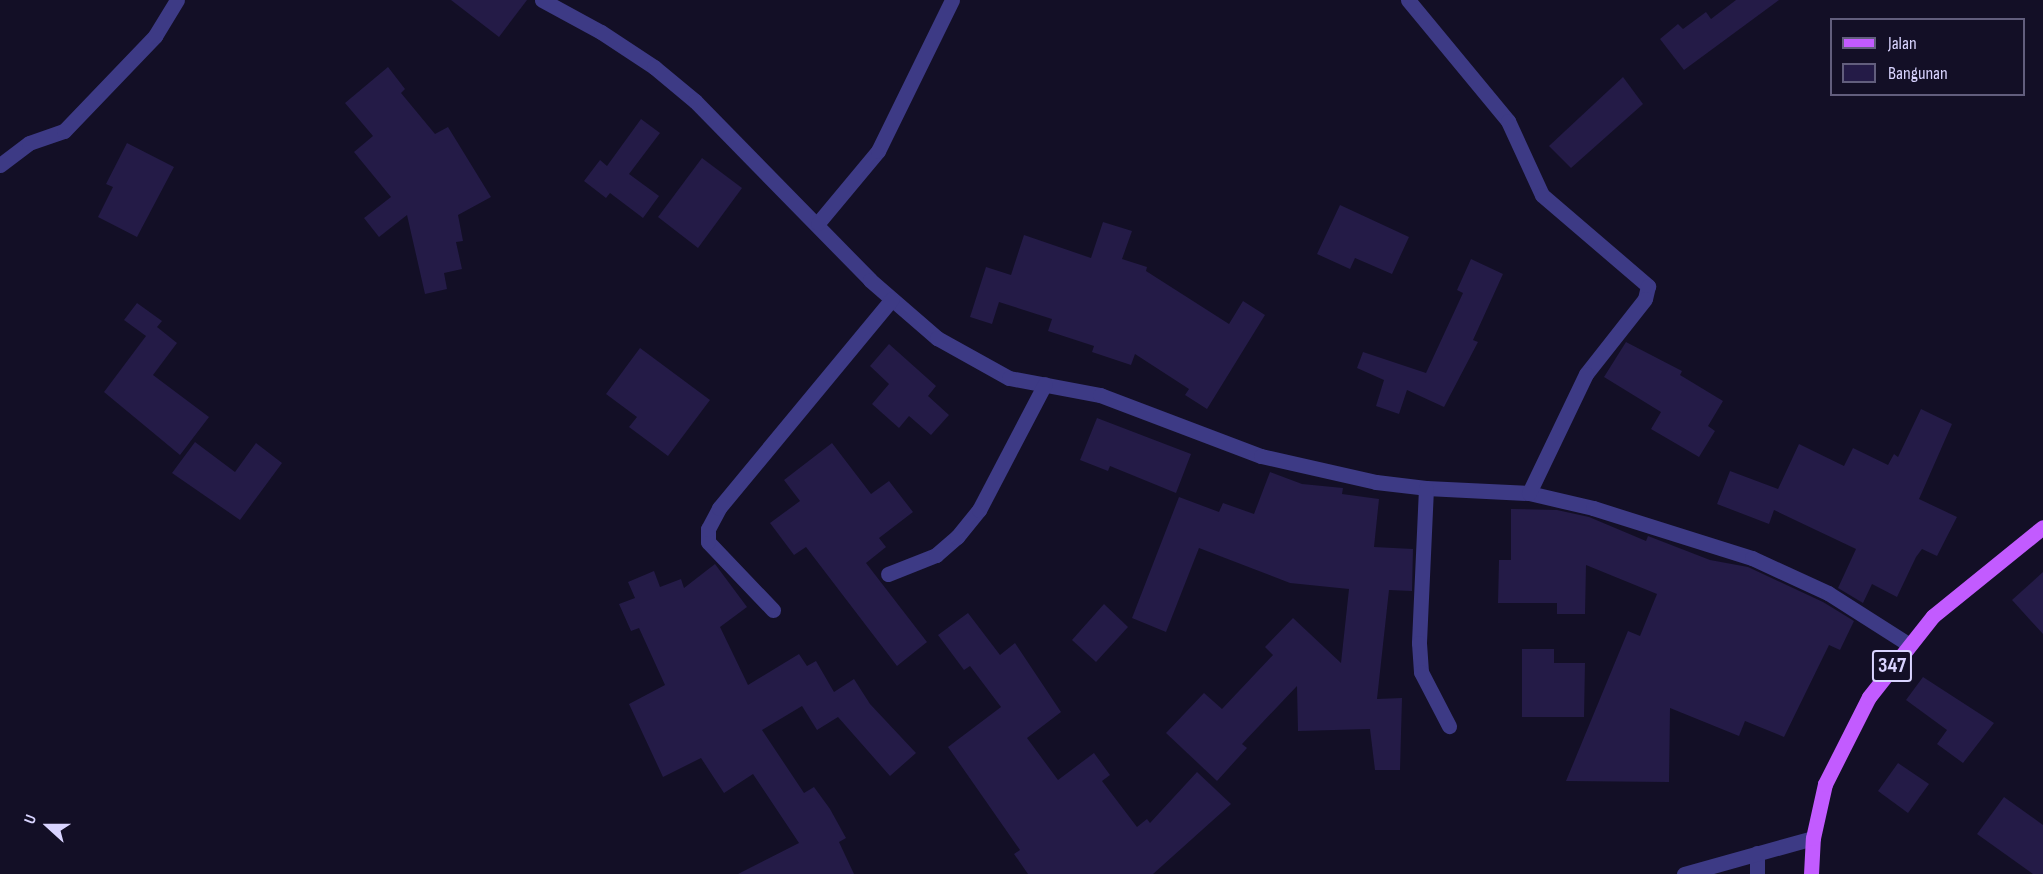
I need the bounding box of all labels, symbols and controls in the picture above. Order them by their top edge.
legend [1830,18,2025,96]
text: Jalan [1888,33,1917,54]
text: Bangunan [1888,63,1948,84]
road number: 347 [1871,648,1913,684]
north arrow [18,796,78,856]
text: U [20,812,41,827]

